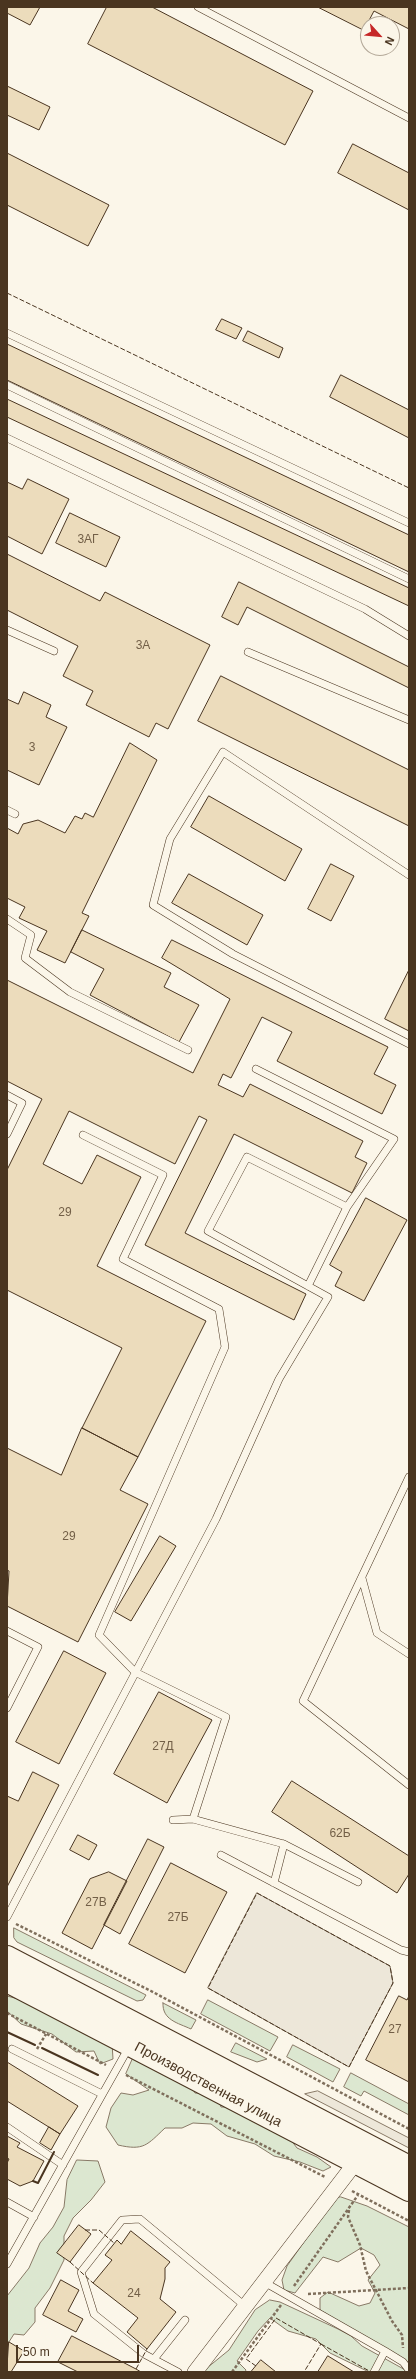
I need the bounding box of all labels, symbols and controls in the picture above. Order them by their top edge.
north arrow [360,16,400,56]
text: N [383,35,397,47]
house number: 3АГ [77,533,99,547]
house number: 3А [136,639,150,653]
house number: 3 [29,741,35,755]
house number: 29 [58,1206,72,1220]
house number: 29 [62,1530,76,1544]
house number: 27Д [152,1740,174,1754]
house number: 62Б [329,1827,351,1841]
house number: 27В [85,1896,107,1910]
house number: 27Б [167,1911,189,1925]
house number: 27 [388,2023,402,2037]
street label: Производственная улица [131,2039,285,2131]
house number: 24 [127,2287,141,2301]
scale bar [18,2337,141,2363]
text: 50 m [23,2345,50,2359]

